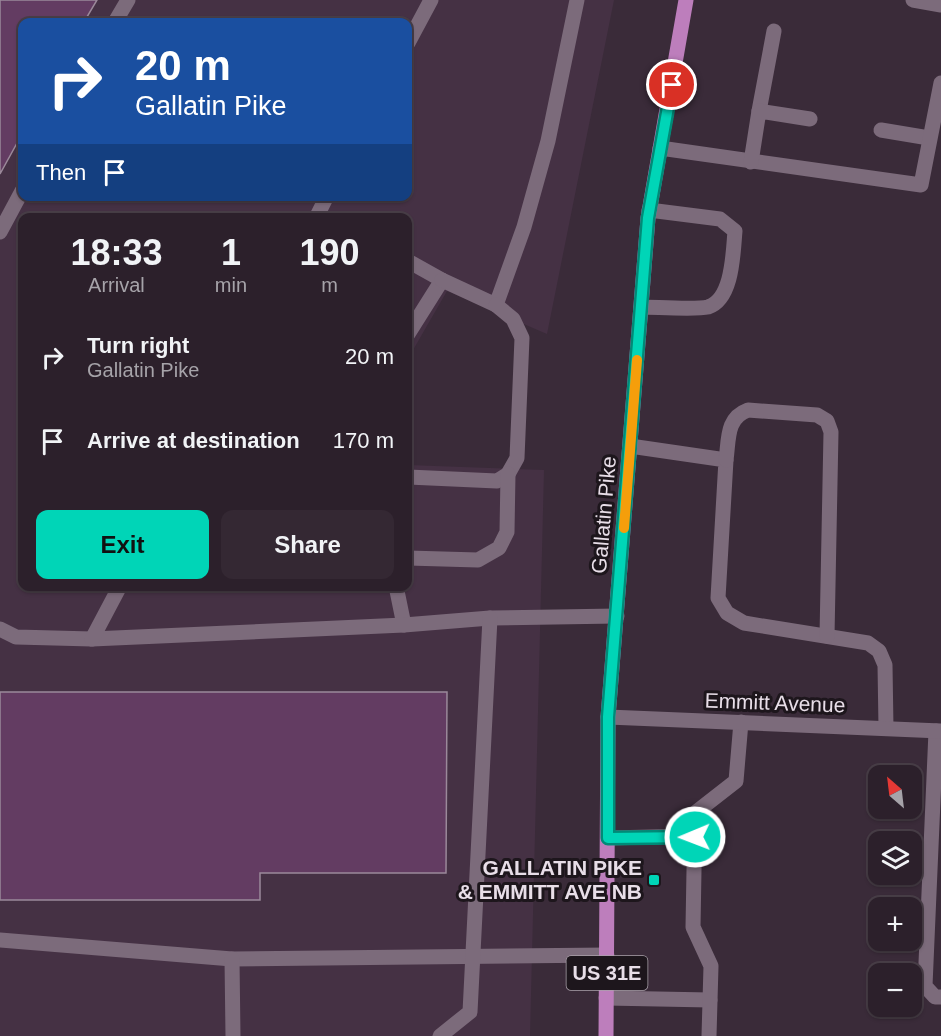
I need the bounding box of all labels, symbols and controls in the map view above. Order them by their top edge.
icon: right [36,42,114,120]
text: 20 m [135,42,231,89]
pin [646,59,697,110]
icon: arrive [655,68,688,101]
text: Gallatin Pike [135,91,287,121]
icon: arrive [98,156,131,189]
text: Then [36,160,86,185]
text: 18:33 [70,232,162,273]
text: 1 [221,232,241,273]
text: 190 [299,232,360,273]
text: Arrival [88,274,145,296]
text: min [215,274,247,296]
text: m [321,274,338,296]
text: Turn right [87,333,189,358]
icon: right [36,341,69,374]
text: 20 m [345,344,394,369]
text: Gallatin Pike [87,359,199,381]
icon: arrive [36,425,69,458]
text: Arrive at destination [87,428,300,453]
text: 170 m [333,428,394,453]
street label: Gallatin Pike [587,455,620,575]
button: Exit [36,510,209,579]
button: Share [221,510,394,579]
street label: Emmitt Avenue [704,689,846,716]
north arrow [868,765,922,819]
map controls [868,765,922,1017]
position arrow [663,805,727,869]
button: layers [868,831,922,885]
place label: GALLATIN PIKE & EMMITT AVE NB [458,856,642,903]
marker: GALLATIN PIKE & EMMITT AVE NB [647,873,661,887]
button: + [868,897,922,951]
road number: US 31E [566,956,648,990]
button: − [868,963,922,1017]

